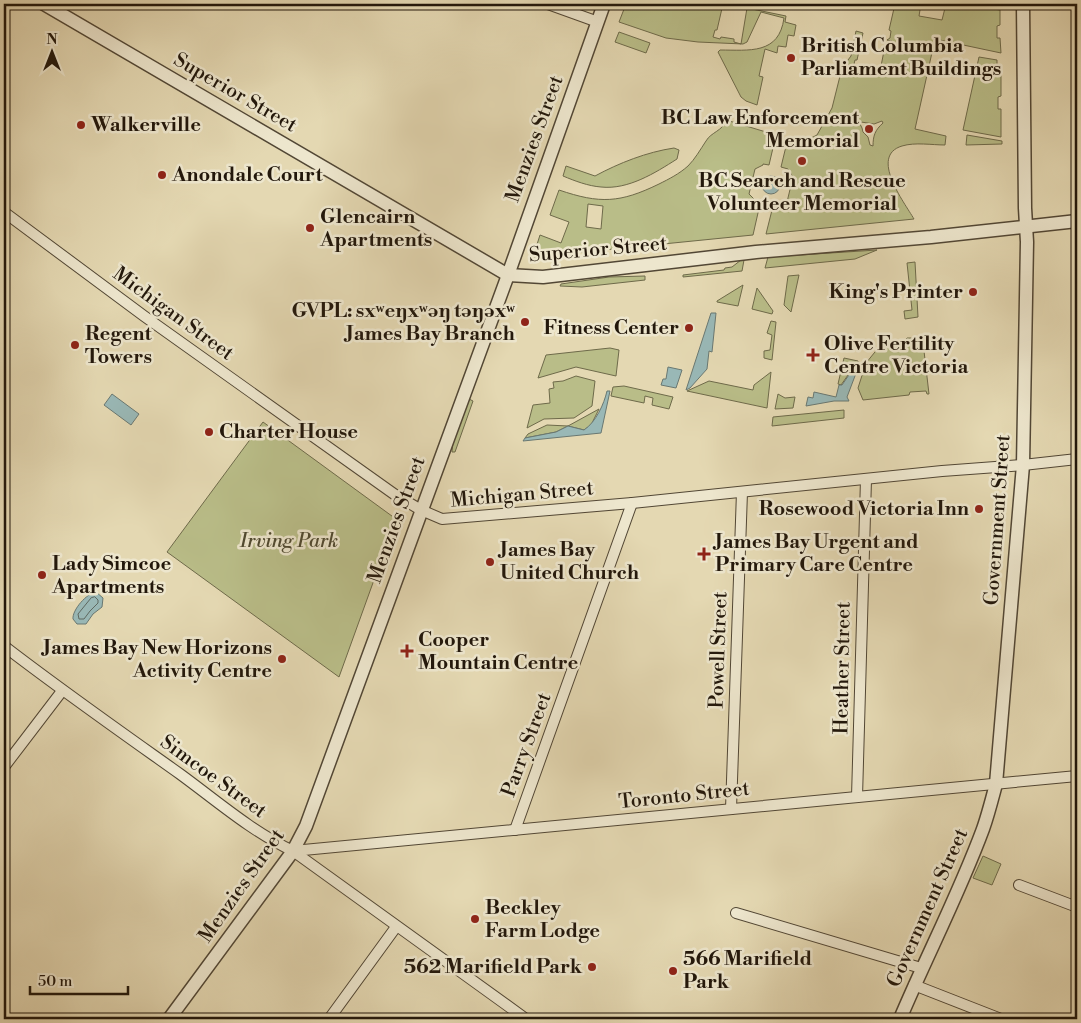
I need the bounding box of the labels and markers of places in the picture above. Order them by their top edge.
place label: British Columbia Parliament Buildings [801,34,1001,82]
marker: British Columbia Parliament Buildings [785,52,797,64]
place label: BC Law Enforcement Memorial [661,106,860,154]
place label: Walkerville [90,113,201,138]
marker: Walkerville [75,119,87,131]
marker: BC Law Enforcement Memorial [863,123,875,135]
marker: BC Search and Rescue Volunteer Memorial [796,155,808,167]
place label: Anondale Court [171,163,323,188]
marker: Anondale Court [156,169,168,181]
place label: BC Search and Rescue Volunteer Memorial [698,169,906,217]
place label: Glencairn Apartments [319,205,432,253]
marker: Glencairn Apartments [304,222,316,234]
place label: King's Printer [829,280,963,305]
marker: King's Printer [967,286,979,298]
place label: GVPL: sxʷeŋxʷəŋ təŋəxʷ James Bay Branch [291,299,516,347]
marker: GVPL: sxʷeŋxʷəŋ təŋəxʷ James Bay Branch [519,316,531,328]
place label: Fitness Center [544,316,679,341]
place label: Regent Towers [85,322,153,370]
marker: Fitness Center [683,322,695,334]
place label: Olive Fertility Centre Victoria [824,332,968,380]
marker: Regent Towers [69,339,81,351]
marker: Olive Fertility Centre Victoria [806,348,820,362]
place label: Charter House [219,420,358,445]
marker: Charter House [203,426,215,438]
place label: Rosewood Victoria Inn [759,497,970,522]
marker: Rosewood Victoria Inn [973,503,985,515]
place label: James Bay Urgent and Primary Care Centre [712,530,919,578]
place label: James Bay United Church [497,538,640,586]
marker: James Bay Urgent and Primary Care Centre [697,547,711,561]
place label: Lady Simcoe Apartments [51,552,171,600]
marker: James Bay United Church [484,556,496,568]
marker: Lady Simcoe Apartments [36,569,48,581]
place label: Cooper Mountain Centre [418,628,578,676]
place label: James Bay New Horizons Activity Centre [40,636,272,684]
marker: Cooper Mountain Centre [400,644,414,658]
marker: James Bay New Horizons Activity Centre [276,653,288,665]
place label: Beckley Farm Lodge [485,896,600,944]
marker: Beckley Farm Lodge [469,913,481,925]
place label: 566 Marifield Park [683,947,813,995]
place label: 562 Marifield Park [404,955,583,980]
marker: 562 Marifield Park [586,961,598,973]
marker: 566 Marifield Park [667,965,679,977]

